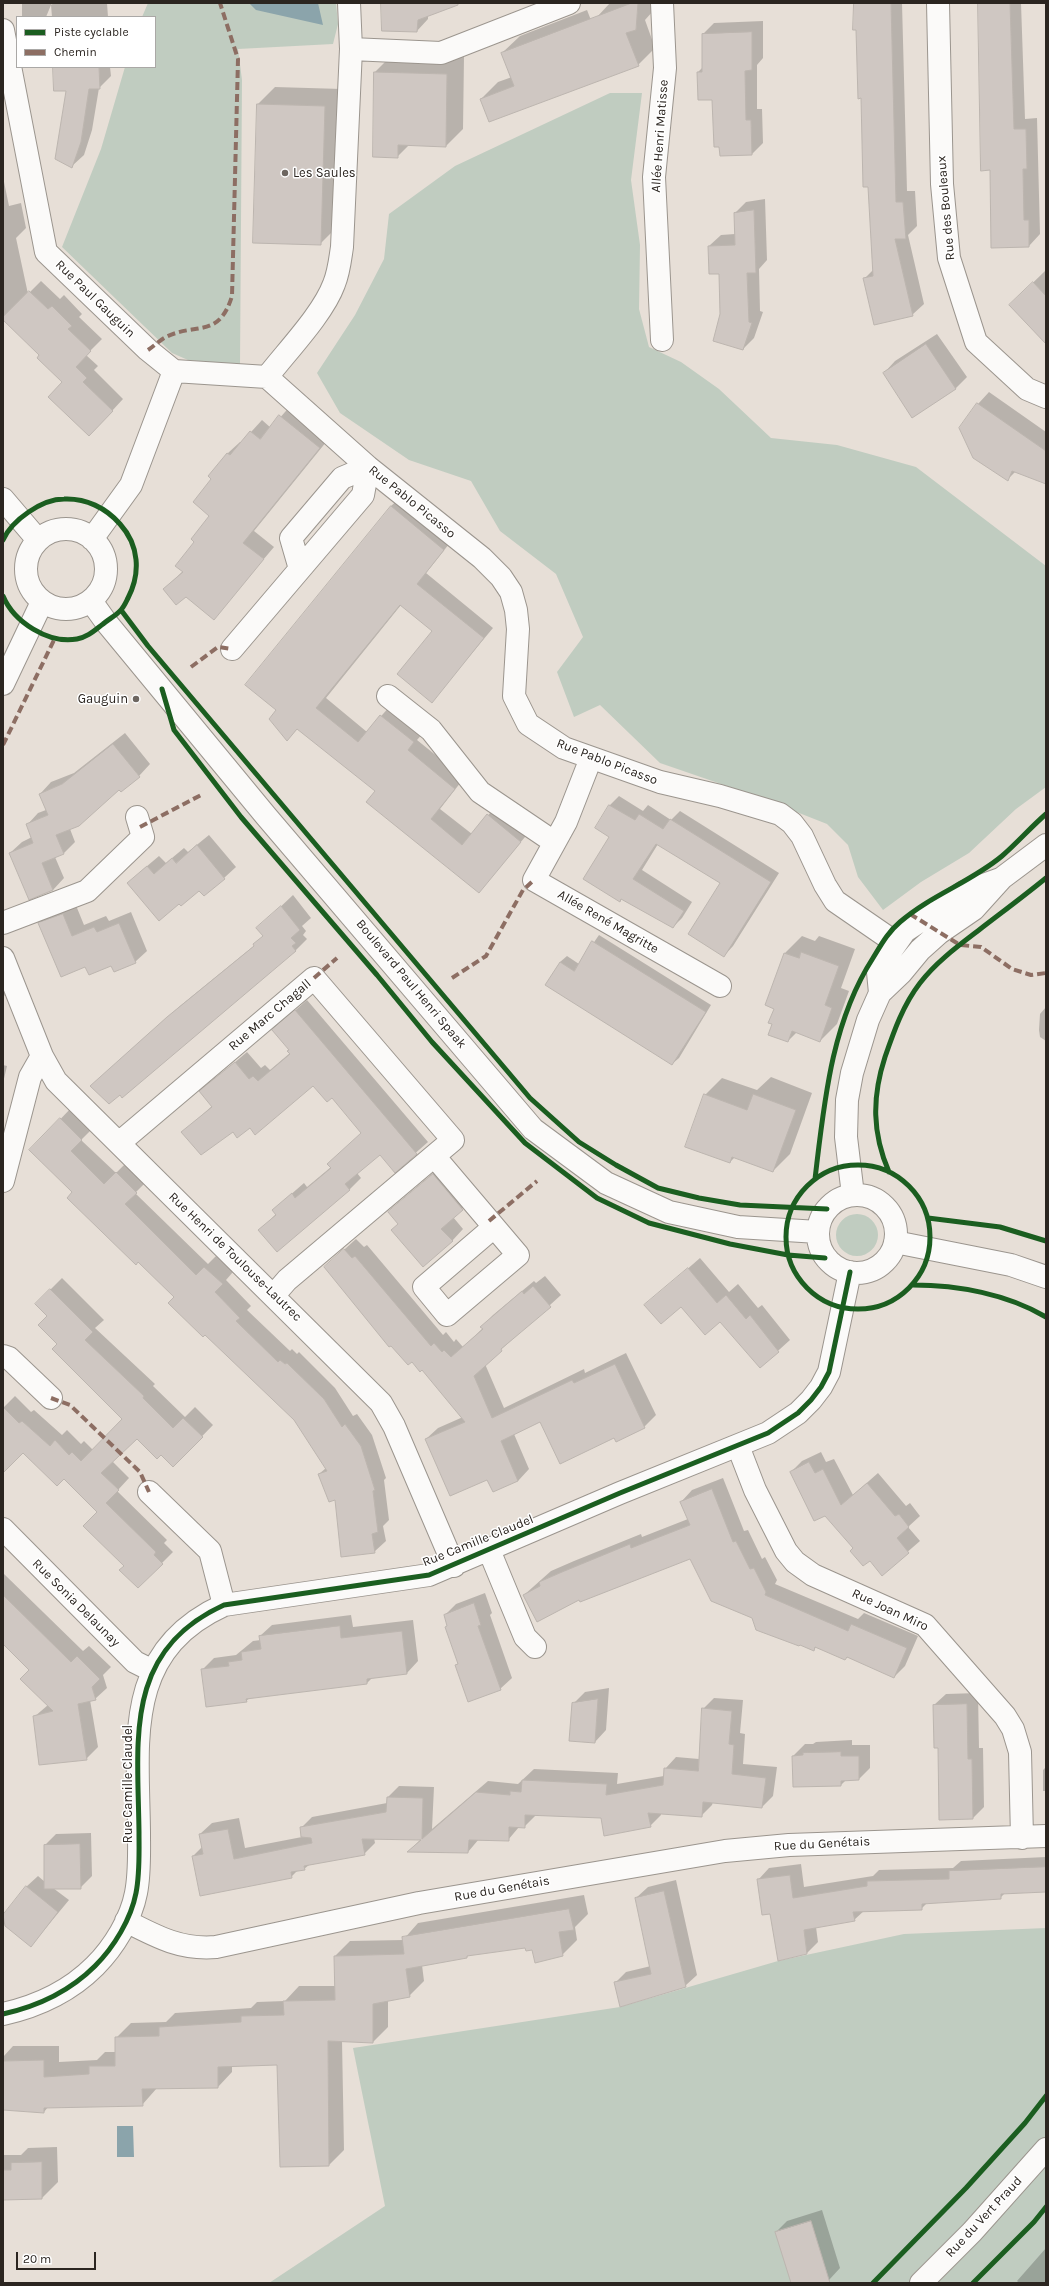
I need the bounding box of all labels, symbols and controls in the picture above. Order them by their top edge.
legend [16,16,156,68]
text: Piste cyclable [54,25,129,39]
text: Chemin [54,45,97,59]
street label: Allée Henri Matisse [648,79,672,193]
street label: Rue des Bouleaux [934,155,958,261]
place label: Les Saules [293,165,356,181]
marker: Les Saules [280,168,290,178]
street label: Rue Paul Gauguin [52,257,138,341]
street label: Rue Pablo Picasso [365,462,459,542]
place label: Gauguin [78,691,128,707]
marker: Gauguin [131,694,141,704]
street label: Rue Pablo Picasso [554,736,660,788]
street label: Allée René Magritte [555,887,661,957]
street label: Boulevard Paul Henri Spaak [352,916,470,1052]
street label: Rue Marc Chagall [226,976,314,1054]
street label: Rue Henri de Toulouse-Lautrec [165,1189,305,1325]
street label: Rue Camille Claudel [420,1512,536,1570]
street label: Rue Sonia Delaunay [29,1556,123,1650]
street label: Rue Joan Miro [849,1585,931,1635]
street label: Rue Camille Claudel [120,1725,136,1843]
street label: Rue du Genétais [773,1834,871,1854]
street label: Rue du Genétais [453,1873,551,1905]
street label: Rue du Vert Praud [942,2173,1026,2261]
scale bar [18,2244,98,2270]
text: 20 m [23,2252,51,2266]

